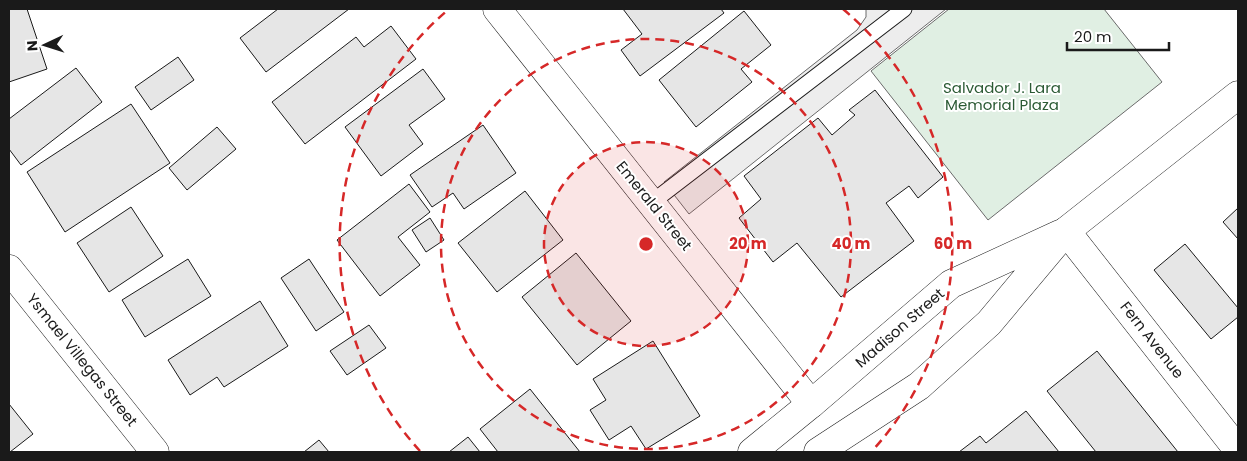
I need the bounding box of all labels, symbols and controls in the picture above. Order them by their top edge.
north arrow [20,20,70,70]
scale bar [1067,20,1170,52]
text: 20 m [1074,26,1112,47]
text: N [22,40,42,52]
park label: Salvador J. Lara Memorial Plaza [943,77,1061,115]
street label: Emerald Street [612,156,697,255]
text: 20 m [729,233,767,254]
text: 40 m [831,233,871,254]
text: 60 m [934,233,972,254]
centre of rings [637,235,655,253]
street label: Madison Street [851,283,949,372]
street label: Ysmael Villegas Street [22,289,143,431]
street label: Fern Avenue [1116,297,1189,383]

